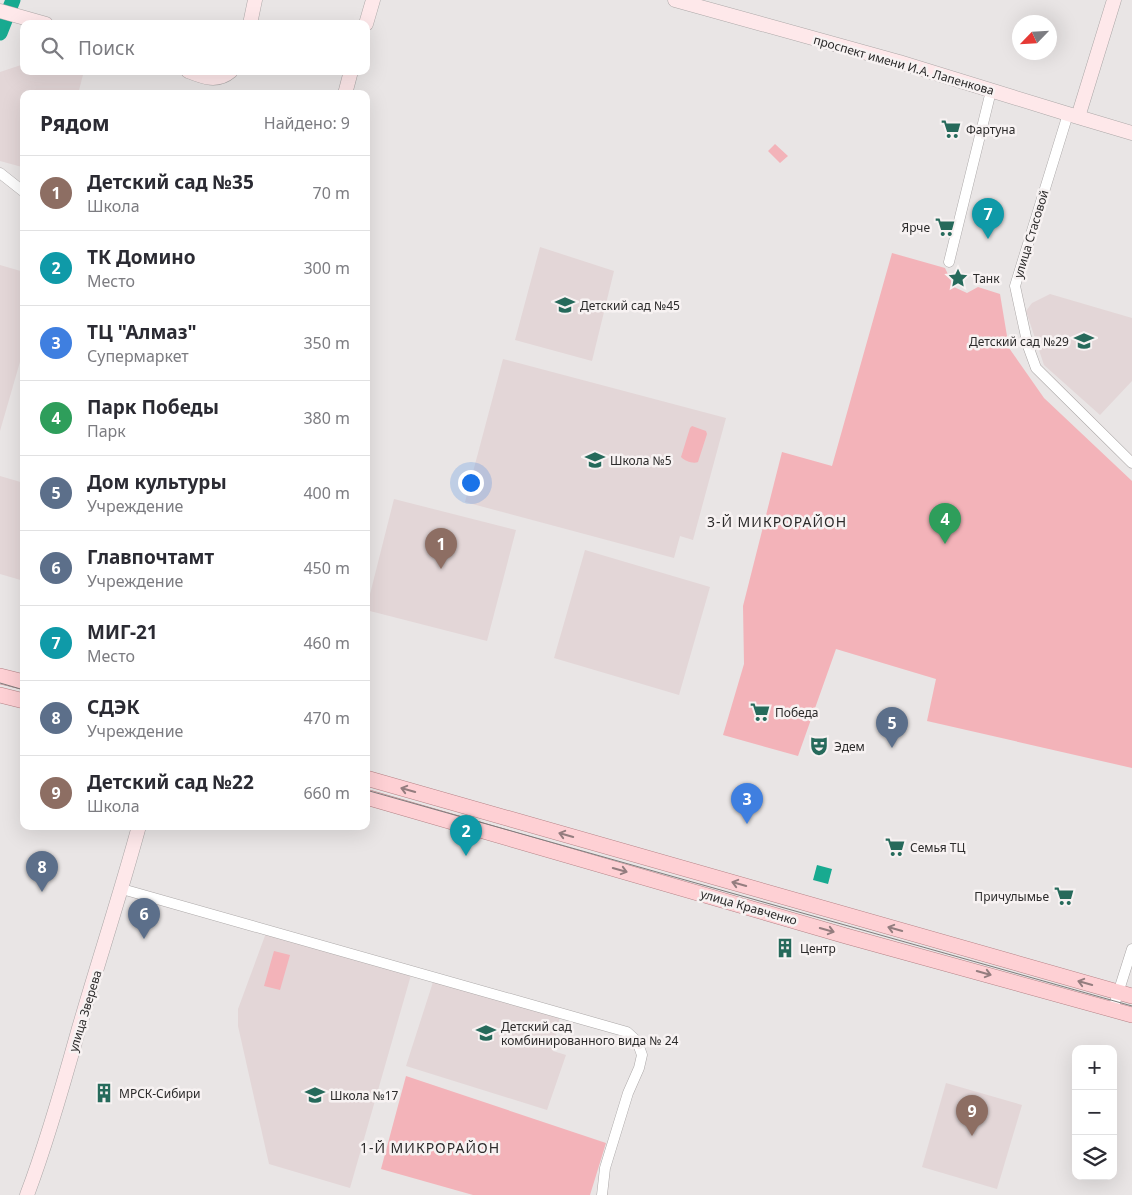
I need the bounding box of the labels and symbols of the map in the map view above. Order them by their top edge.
north arrow [1012,15,1057,60]
street label: проспект имени И.А. Лапенкова [812,31,996,99]
supermarket icon: Фартуна [940,118,962,140]
place label: Фартуна [966,121,1015,138]
street label: улица Стасовой [1010,188,1052,280]
pin: 7 [972,198,1004,239]
supermarket icon: Ярче [934,216,956,238]
place label: Ярче [901,219,930,236]
place icon: Танк [947,267,969,289]
place label: Танк [973,270,1000,287]
school or university icon: Детский сад №45 [554,294,576,316]
place label: Детский сад №45 [580,297,680,314]
school or university icon: Детский сад №29 [1073,330,1095,352]
place label: Детский сад №29 [969,333,1069,350]
school or university icon: Школа №5 [584,449,606,471]
place label: Школа №5 [610,452,672,469]
your location [458,470,484,496]
pin: 4 [929,503,961,544]
district label: 3-Й МИКРОРАЙОН [707,512,847,531]
pin: 1 [425,528,457,569]
supermarket icon: Победа [749,701,771,723]
place label: Победа [775,704,819,721]
pin: 5 [876,707,908,748]
theatre icon: Эдем [808,735,830,757]
place label: Эдем [834,738,865,755]
pin: 3 [731,783,763,824]
one-way arrow [401,785,417,795]
pin: 2 [450,815,482,856]
one-way arrow [558,829,574,839]
supermarket icon: Семья ТЦ [884,836,906,858]
place label: Семья ТЦ [910,839,966,856]
pin: 8 [26,851,58,892]
one-way arrow [612,866,628,876]
one-way arrow [731,879,747,889]
street label: улица Кравченко [699,885,799,929]
supermarket icon: Причулымье [1053,885,1075,907]
place label: Причулымье [974,888,1049,905]
pin: 6 [128,898,160,939]
one-way arrow [888,924,904,933]
one-way arrow [818,926,834,936]
building icon: Центр [774,937,796,959]
place label: Центр [800,940,836,957]
street label: улица Зверева [64,968,106,1054]
one-way arrow [975,969,991,979]
one-way arrow [1078,977,1094,987]
place label: Детский сад комбинированного вида № 24 [501,1018,679,1049]
school or university icon: Детский сад комбинированного вида № 24 [475,1022,497,1044]
building icon: МРСК-Сибири [93,1082,115,1104]
school or university icon: Школа №17 [304,1084,326,1106]
place label: МРСК-Сибири [119,1085,201,1102]
place label: Школа №17 [330,1087,399,1104]
pin: 9 [956,1095,988,1136]
district label: 1-Й МИКРОРАЙОН [360,1138,500,1157]

